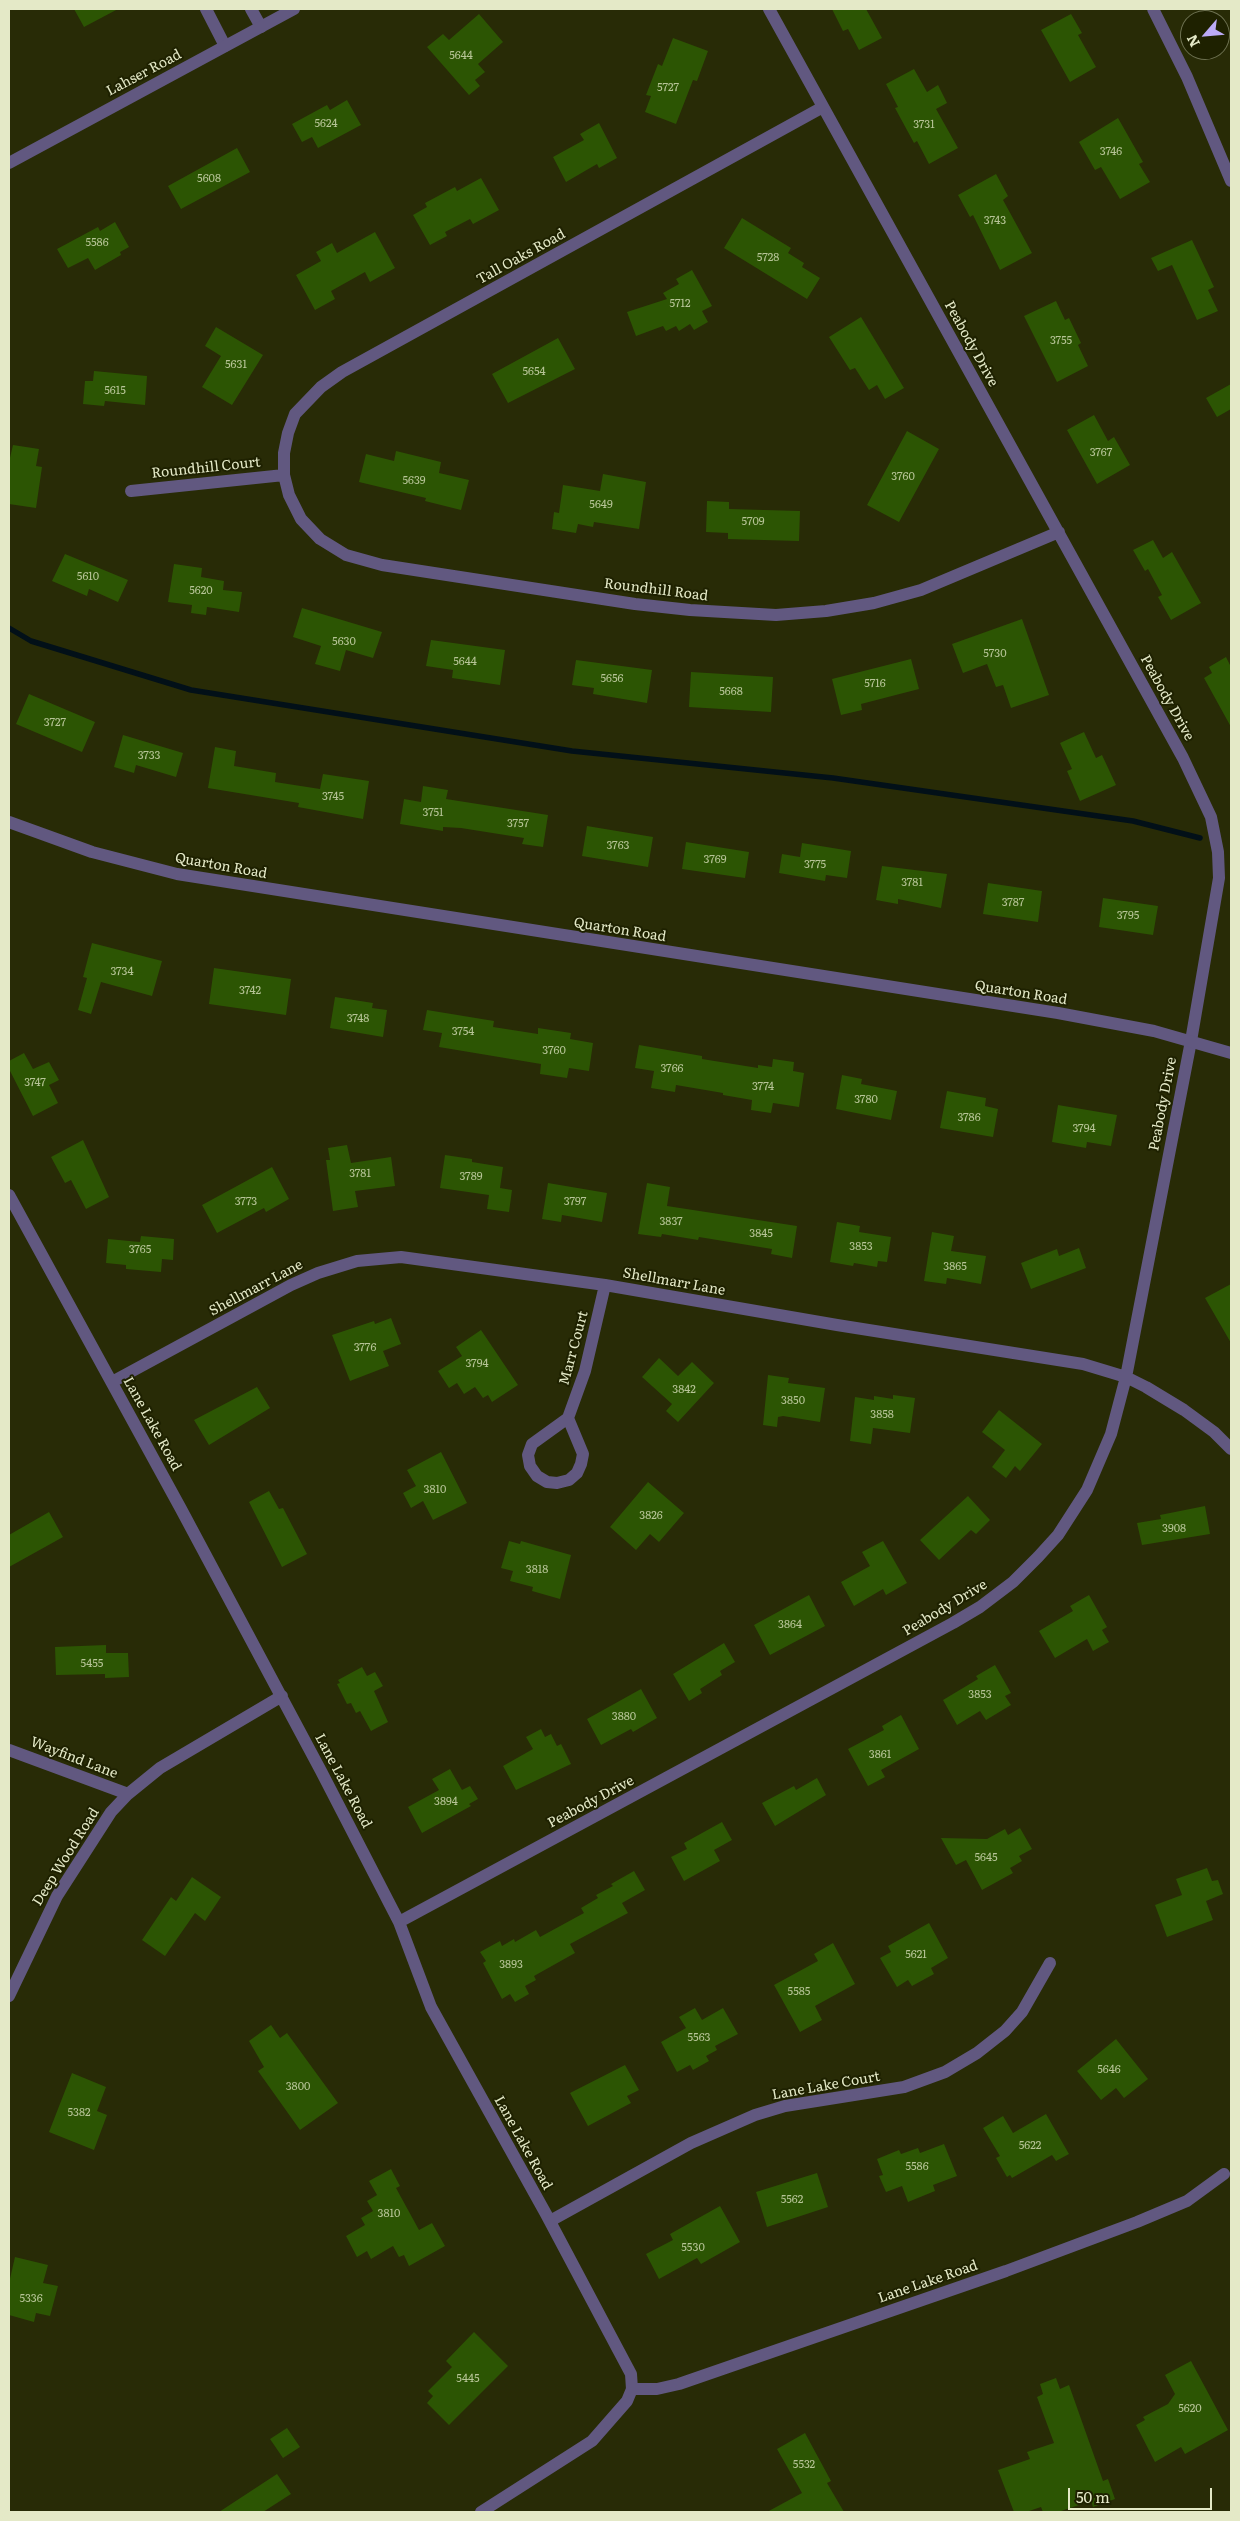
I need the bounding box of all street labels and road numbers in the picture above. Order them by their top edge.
street label: Lahser Road [104,46,184,100]
street label: Tall Oaks Road [474,226,568,288]
street label: Peabody Drive [941,298,1001,390]
street label: Roundhill Court [151,454,261,482]
street label: Roundhill Road [603,575,709,605]
street label: Peabody Drive [1137,652,1197,744]
street label: Quarton Road [174,850,268,882]
street label: Quarton Road [573,914,667,946]
street label: Quarton Road [974,977,1068,1009]
street label: Peabody Drive [1146,1056,1180,1152]
street label: Shellmarr Lane [206,1256,306,1320]
street label: Shellmarr Lane [621,1265,727,1299]
street label: Marr Court [556,1309,592,1387]
street label: Lane Lake Road [119,1374,185,1474]
street label: Peabody Drive [900,1576,990,1640]
street label: Lane Lake Road [311,1731,375,1831]
street label: Wayfind Lane [28,1734,120,1782]
street label: Peabody Drive [545,1772,637,1832]
street label: Deep Wood Road [29,1805,103,1909]
street label: Lane Lake Court [771,2068,881,2104]
street label: Lane Lake Road [490,2093,556,2193]
street label: Lane Lake Road [876,2257,980,2307]

